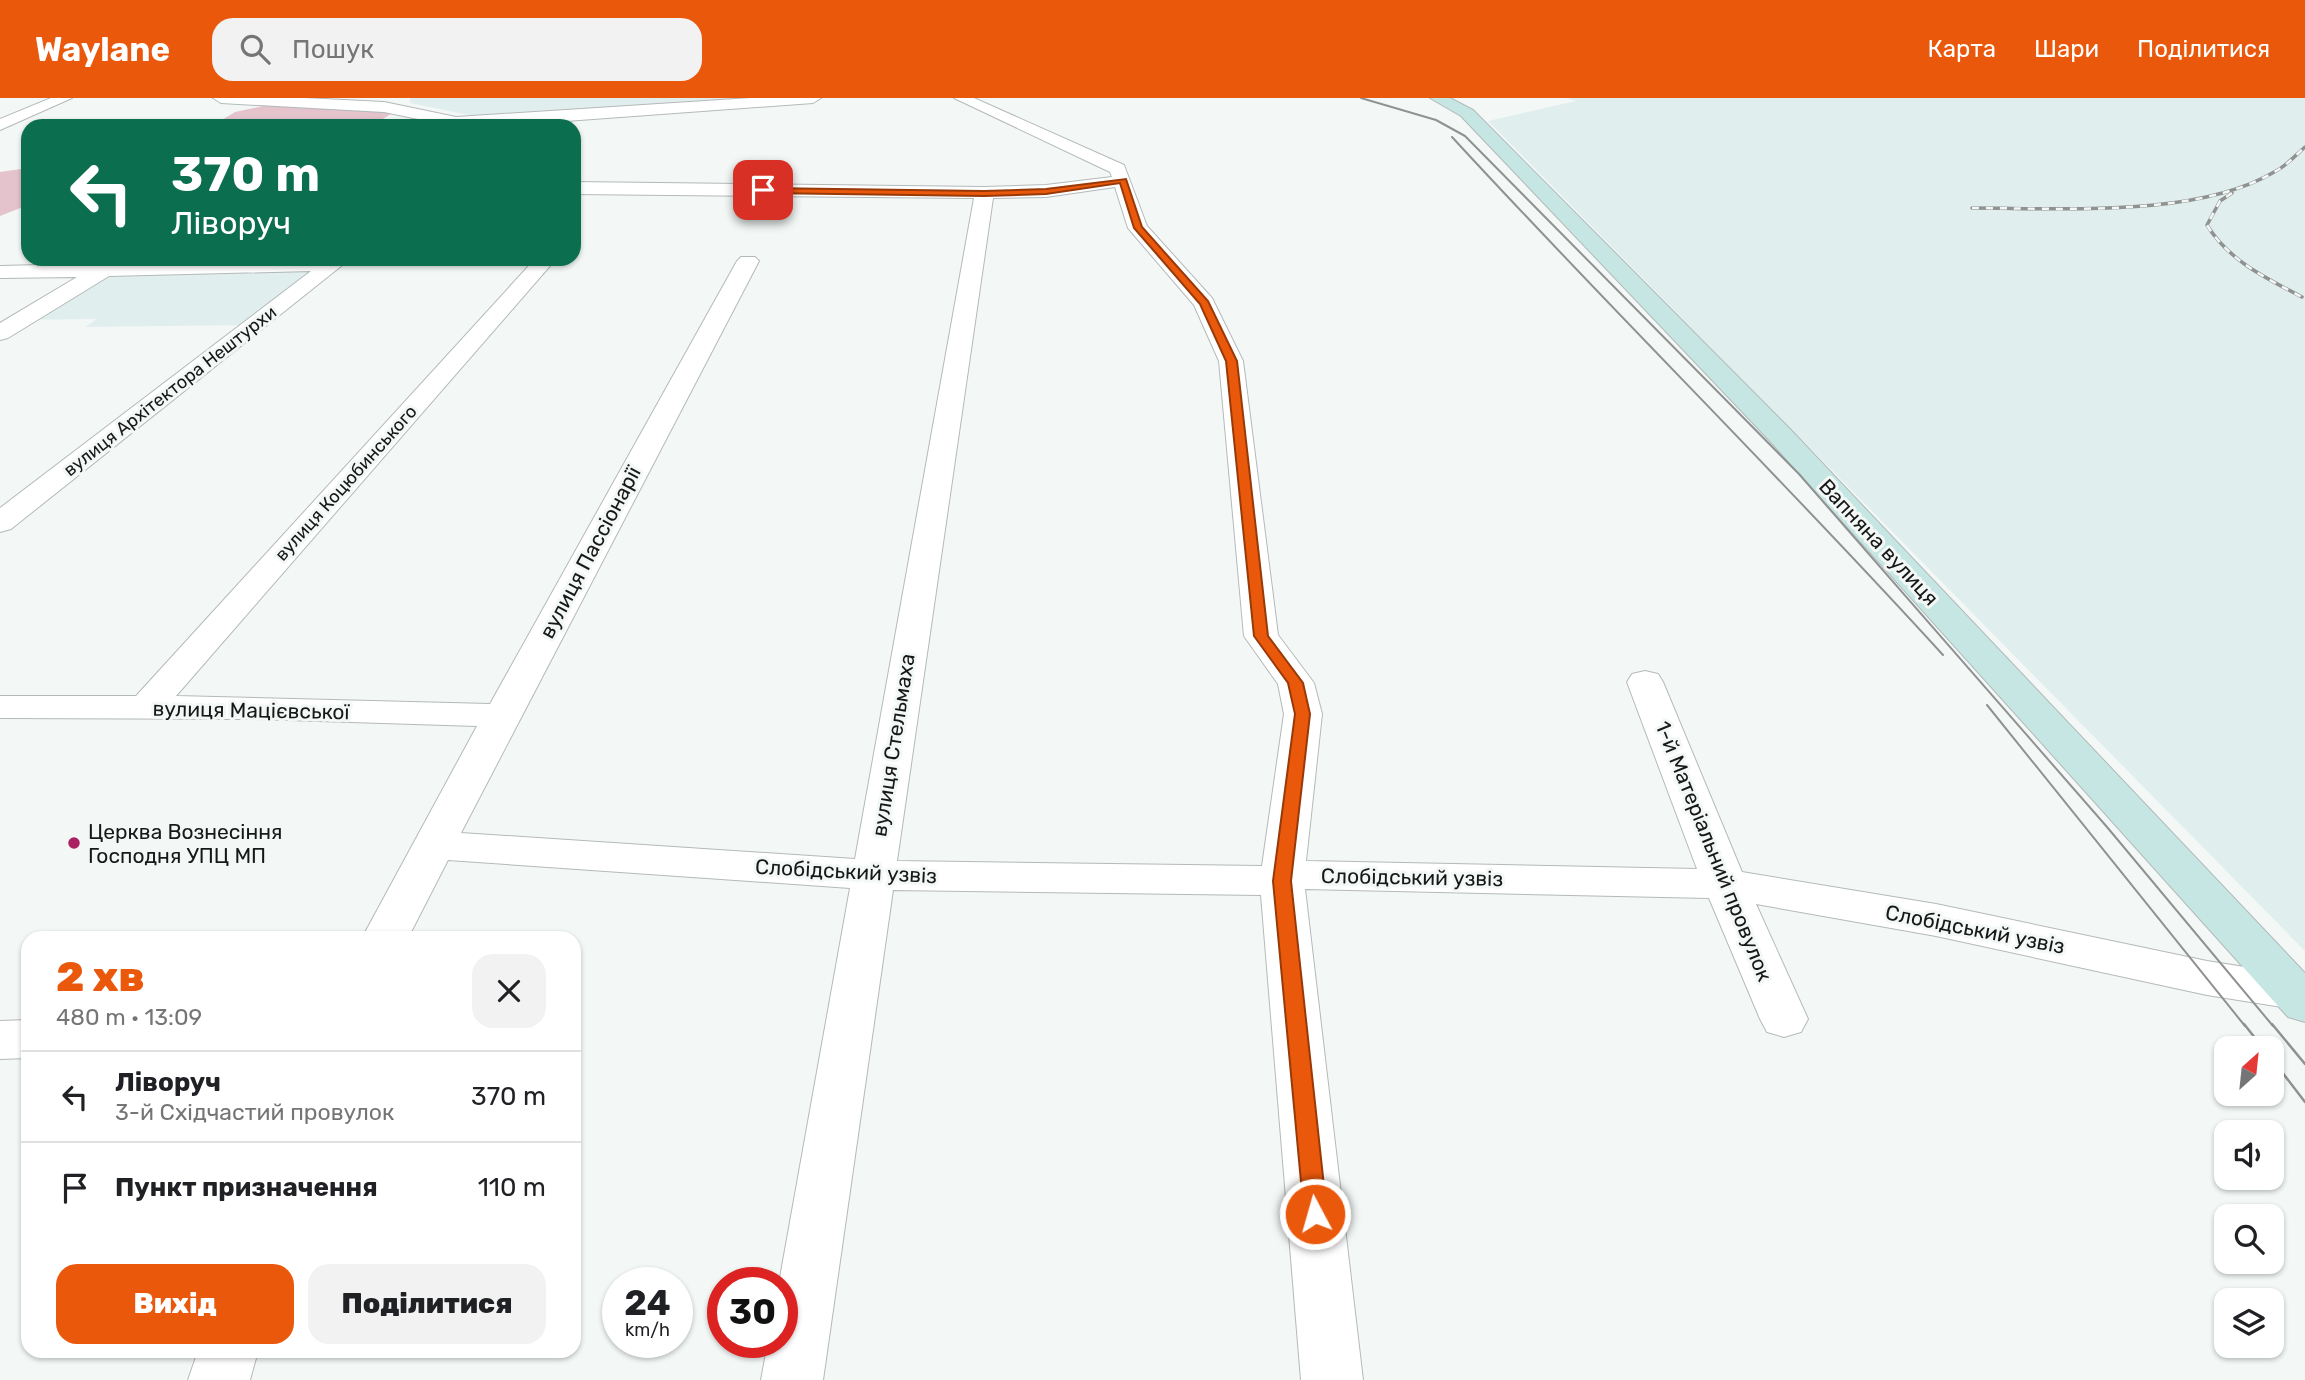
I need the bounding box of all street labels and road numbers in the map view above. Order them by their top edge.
street label: вулиця Архітектора Нештурхи [59,301,281,481]
street label: вулиця Коцюбинського [270,401,422,565]
street label: вулиця Пассіонарії [534,461,646,642]
street label: Вапняна вулиця [1814,474,1944,610]
street label: вулиця Стельмаха [866,652,920,838]
street label: вулиця Мацієвської [152,696,351,724]
street label: 1-й Матеріальний провулок [1650,717,1778,985]
street label: Слобідський узвіз [754,854,938,888]
street label: Слобідський узвіз [1321,863,1503,891]
street label: Слобідський узвіз [1883,899,2067,959]

